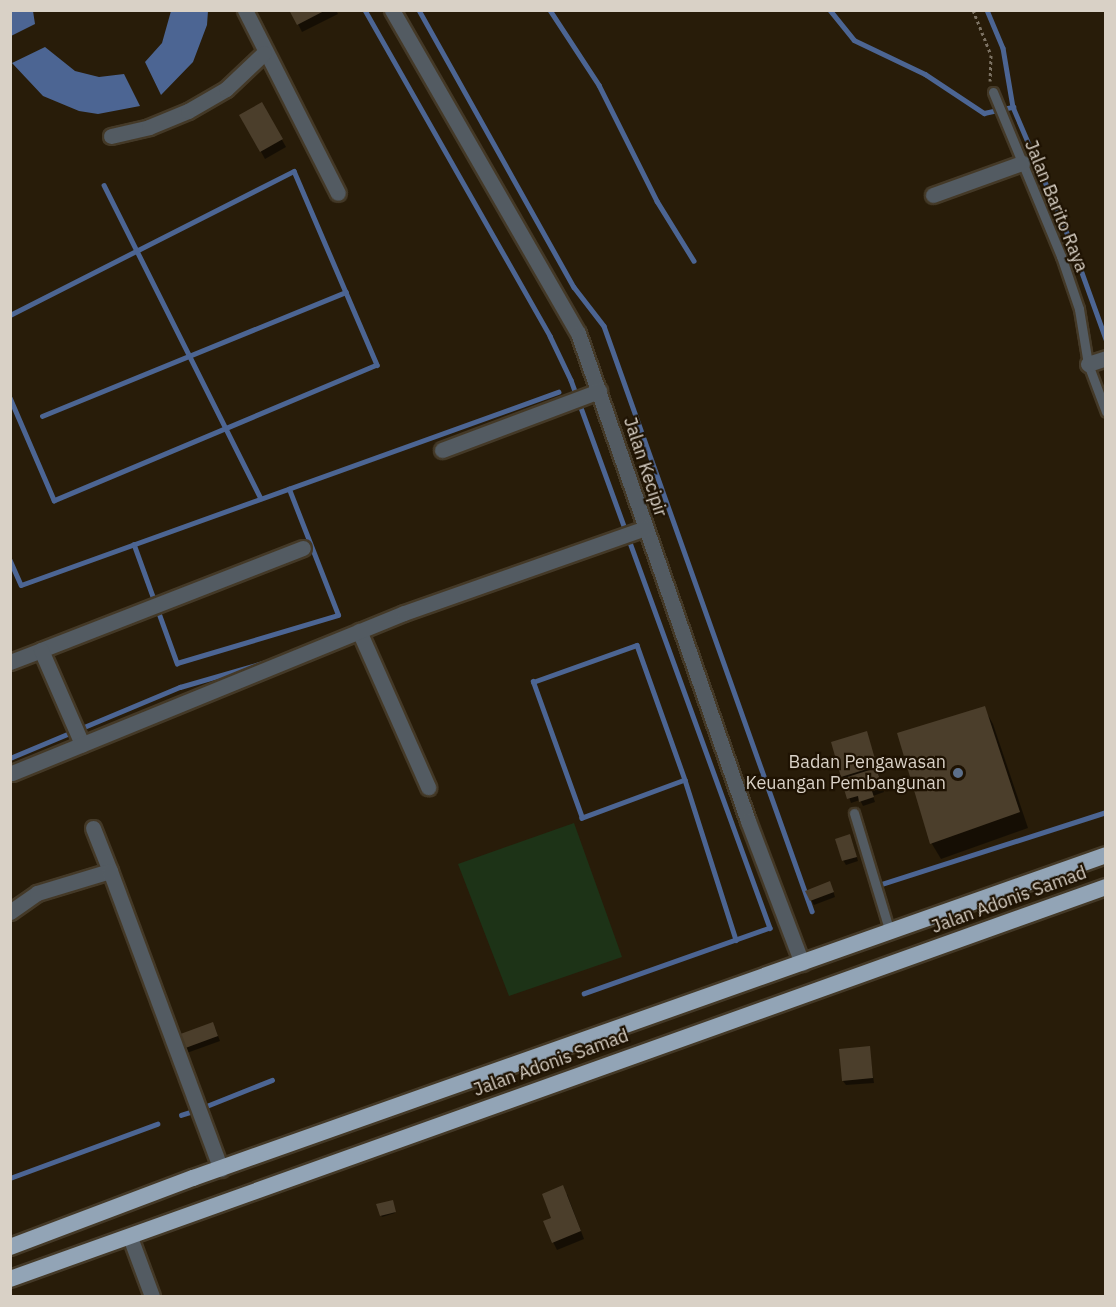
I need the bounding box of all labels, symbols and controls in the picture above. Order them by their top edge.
street label: Jalan Barito Raya [1020,137,1092,275]
street label: Jalan Kecipir [619,414,671,520]
place label: Badan Pengawasan Keuangan Pembangunan [745,752,946,795]
marker: Badan Pengawasan Keuangan Pembangunan [951,766,965,780]
street label: Jalan Adonis Samad [929,862,1089,938]
street label: Jalan Adonis Samad [471,1025,631,1101]

